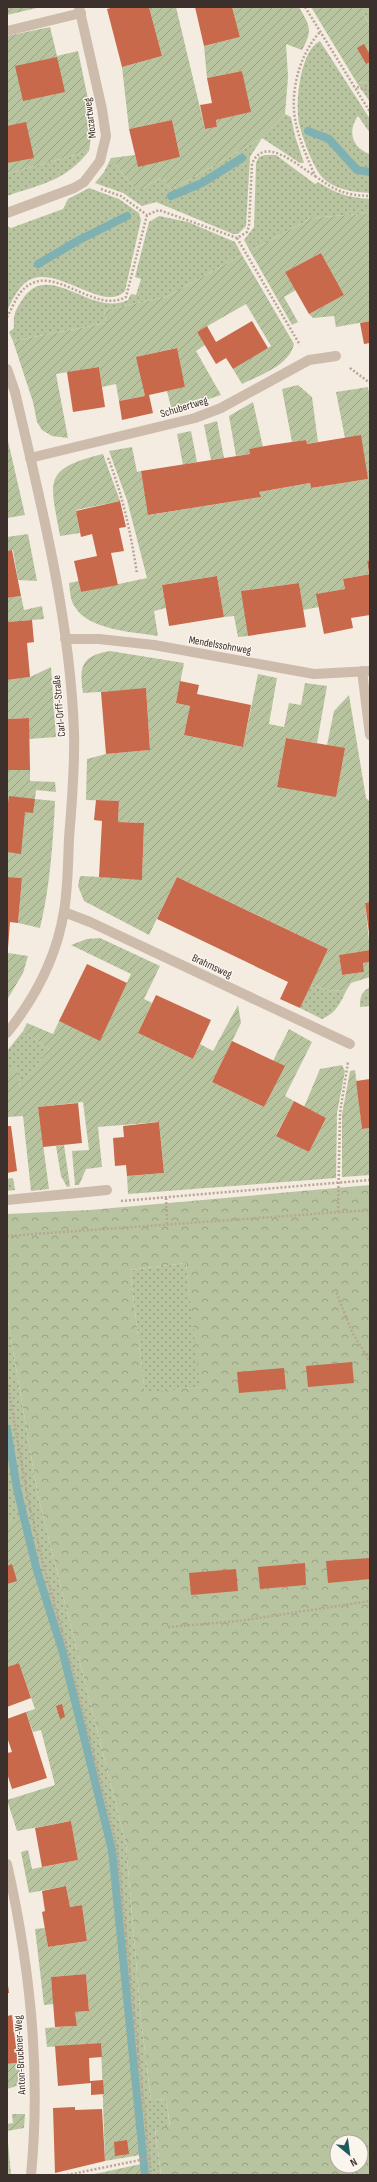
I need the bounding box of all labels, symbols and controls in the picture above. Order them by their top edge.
street label: Mozartweg [81,96,99,139]
street label: Schubertweg [159,393,210,420]
street label: Mendelssohnweg [188,633,253,657]
street label: Carl-Orff-Straße [50,675,68,737]
street label: Brahmsweg [190,951,235,981]
street label: Anton-Bruckner-Weg [11,2014,29,2096]
north arrow [329,2134,369,2174]
text: N [348,2155,359,2169]

